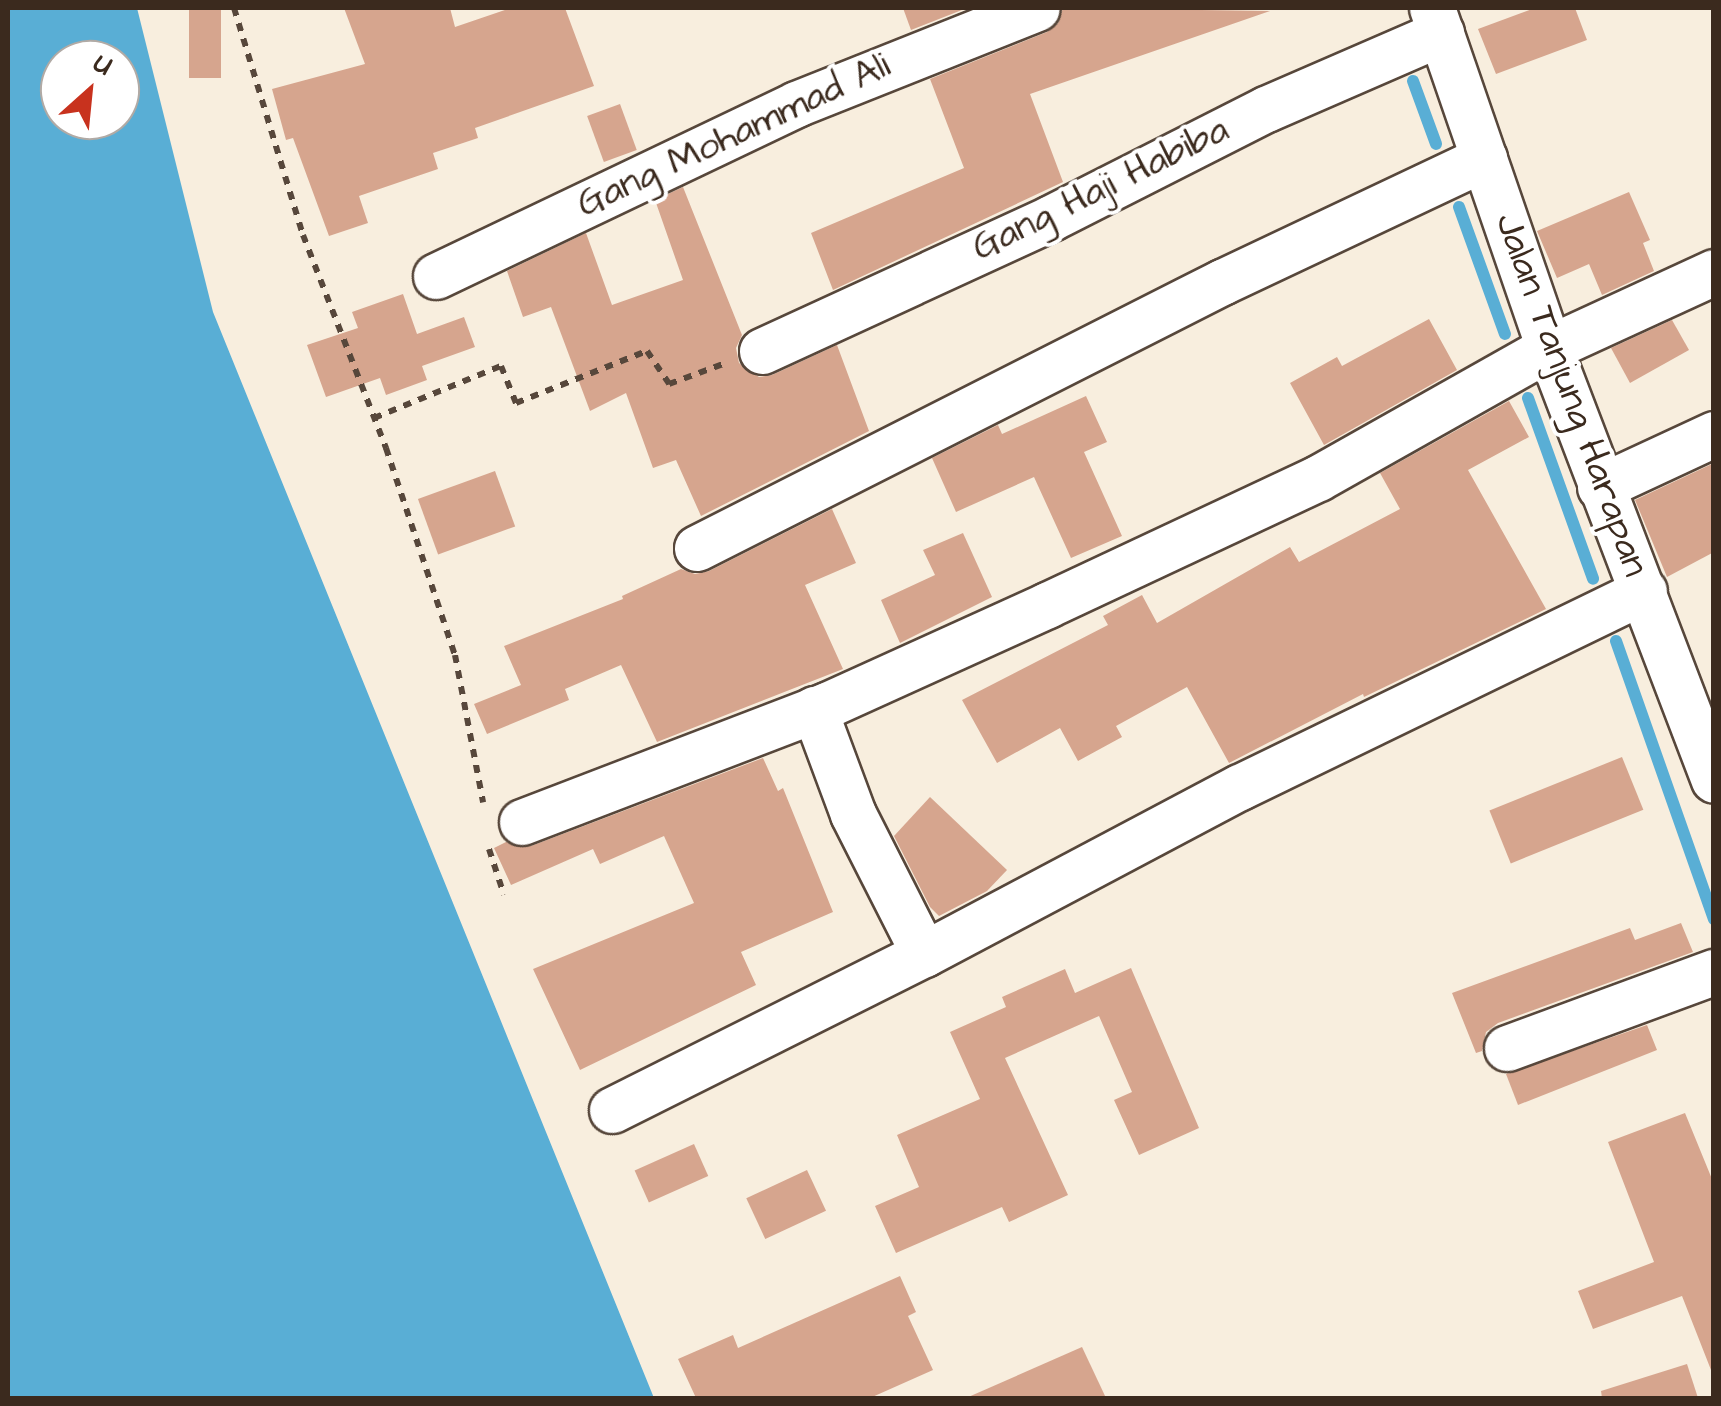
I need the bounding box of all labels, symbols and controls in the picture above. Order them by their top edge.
north arrow [40,40,140,140]
text: U [87,44,119,86]
street label: Gang Mohammad Ali [570,44,898,228]
street label: Gang Haji Habiba [965,108,1237,272]
street label: Jalan Tanjung Harapan [1484,207,1658,583]

